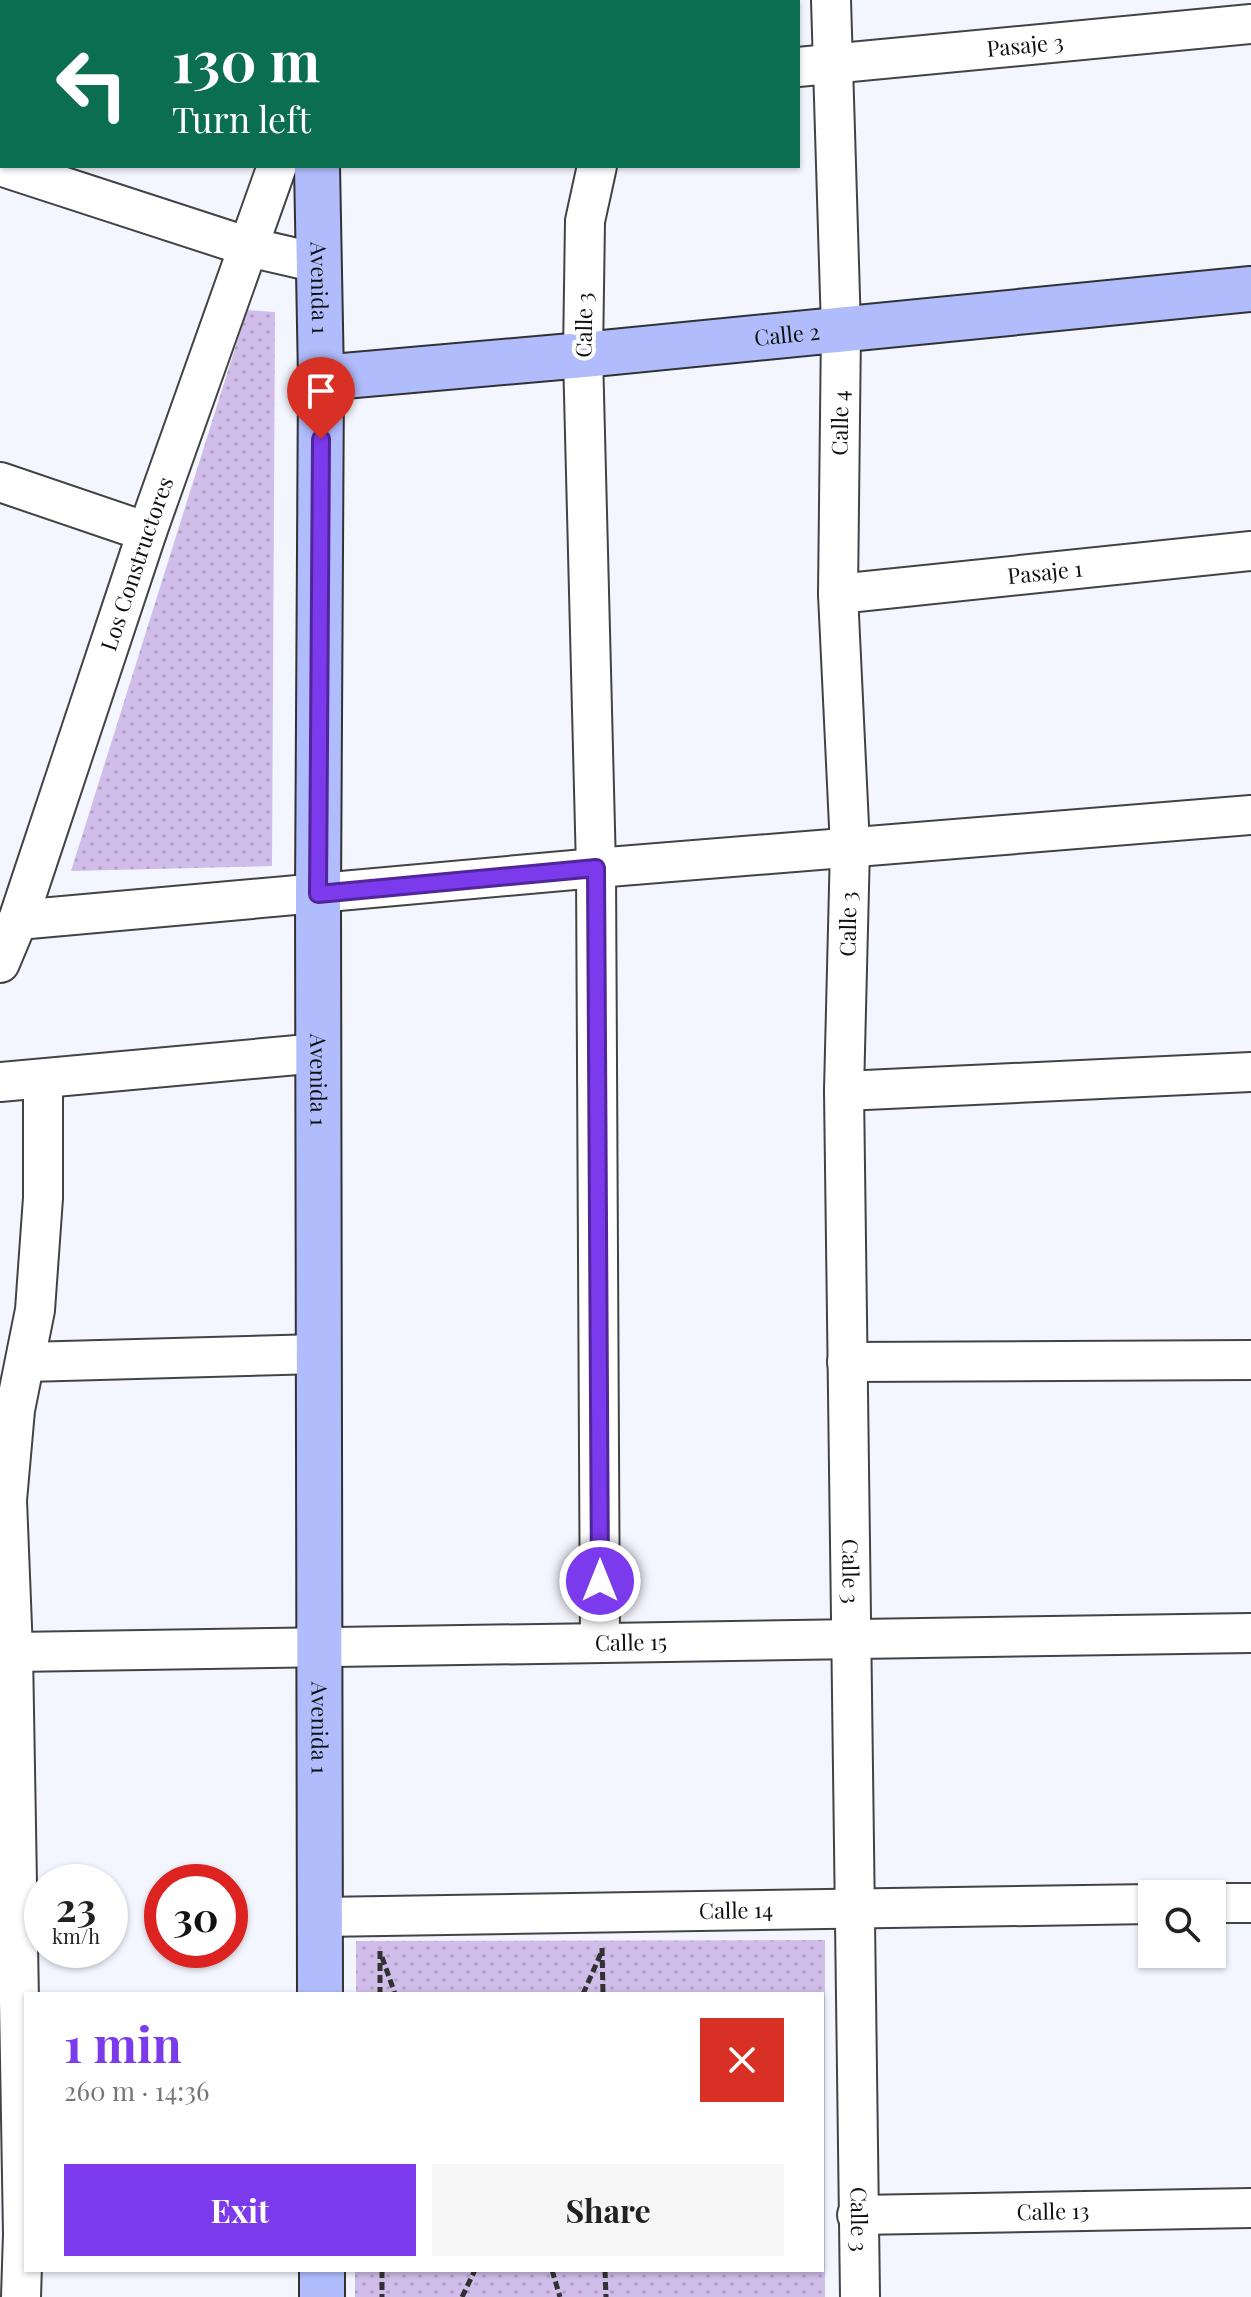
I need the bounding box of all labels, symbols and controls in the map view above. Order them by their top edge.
text: 130 m [172,22,320,97]
street label: Pasaje 3 [985,26,1065,63]
icon: left [40,32,144,136]
text: Turn left [172,94,311,142]
street label: Avenida 1 [304,241,336,334]
street label: Calle 3 [567,292,599,358]
street label: Calle 2 [753,316,821,352]
pin [287,357,355,439]
icon: arrive [299,369,343,413]
street label: Calle 4 [823,390,855,456]
street label: Los Constructores [93,473,179,654]
street label: Pasaje 1 [1006,553,1084,590]
street label: Calle 3 [831,891,863,957]
street label: Avenida 1 [304,1033,334,1126]
position arrow [558,1539,642,1623]
street label: Calle 3 [836,1539,867,1604]
street label: Calle 15 [595,1626,667,1657]
street label: Avenida 1 [305,1681,336,1774]
speed limit sign: 30 [144,1864,248,1968]
text: 23 [56,1879,96,1932]
map controls [1138,1880,1226,1968]
button: search [1138,1880,1226,1968]
street label: Calle 14 [699,1894,773,1925]
text: km/h [52,1922,100,1949]
text: 1 min [64,2011,182,2075]
button: close [700,2018,784,2102]
text: 260 m · 14:36 [64,2073,209,2108]
button: Exit [64,2164,416,2256]
button: Share [432,2164,784,2256]
street label: Calle 3 [845,2187,875,2252]
street label: Calle 13 [1016,2195,1090,2226]

